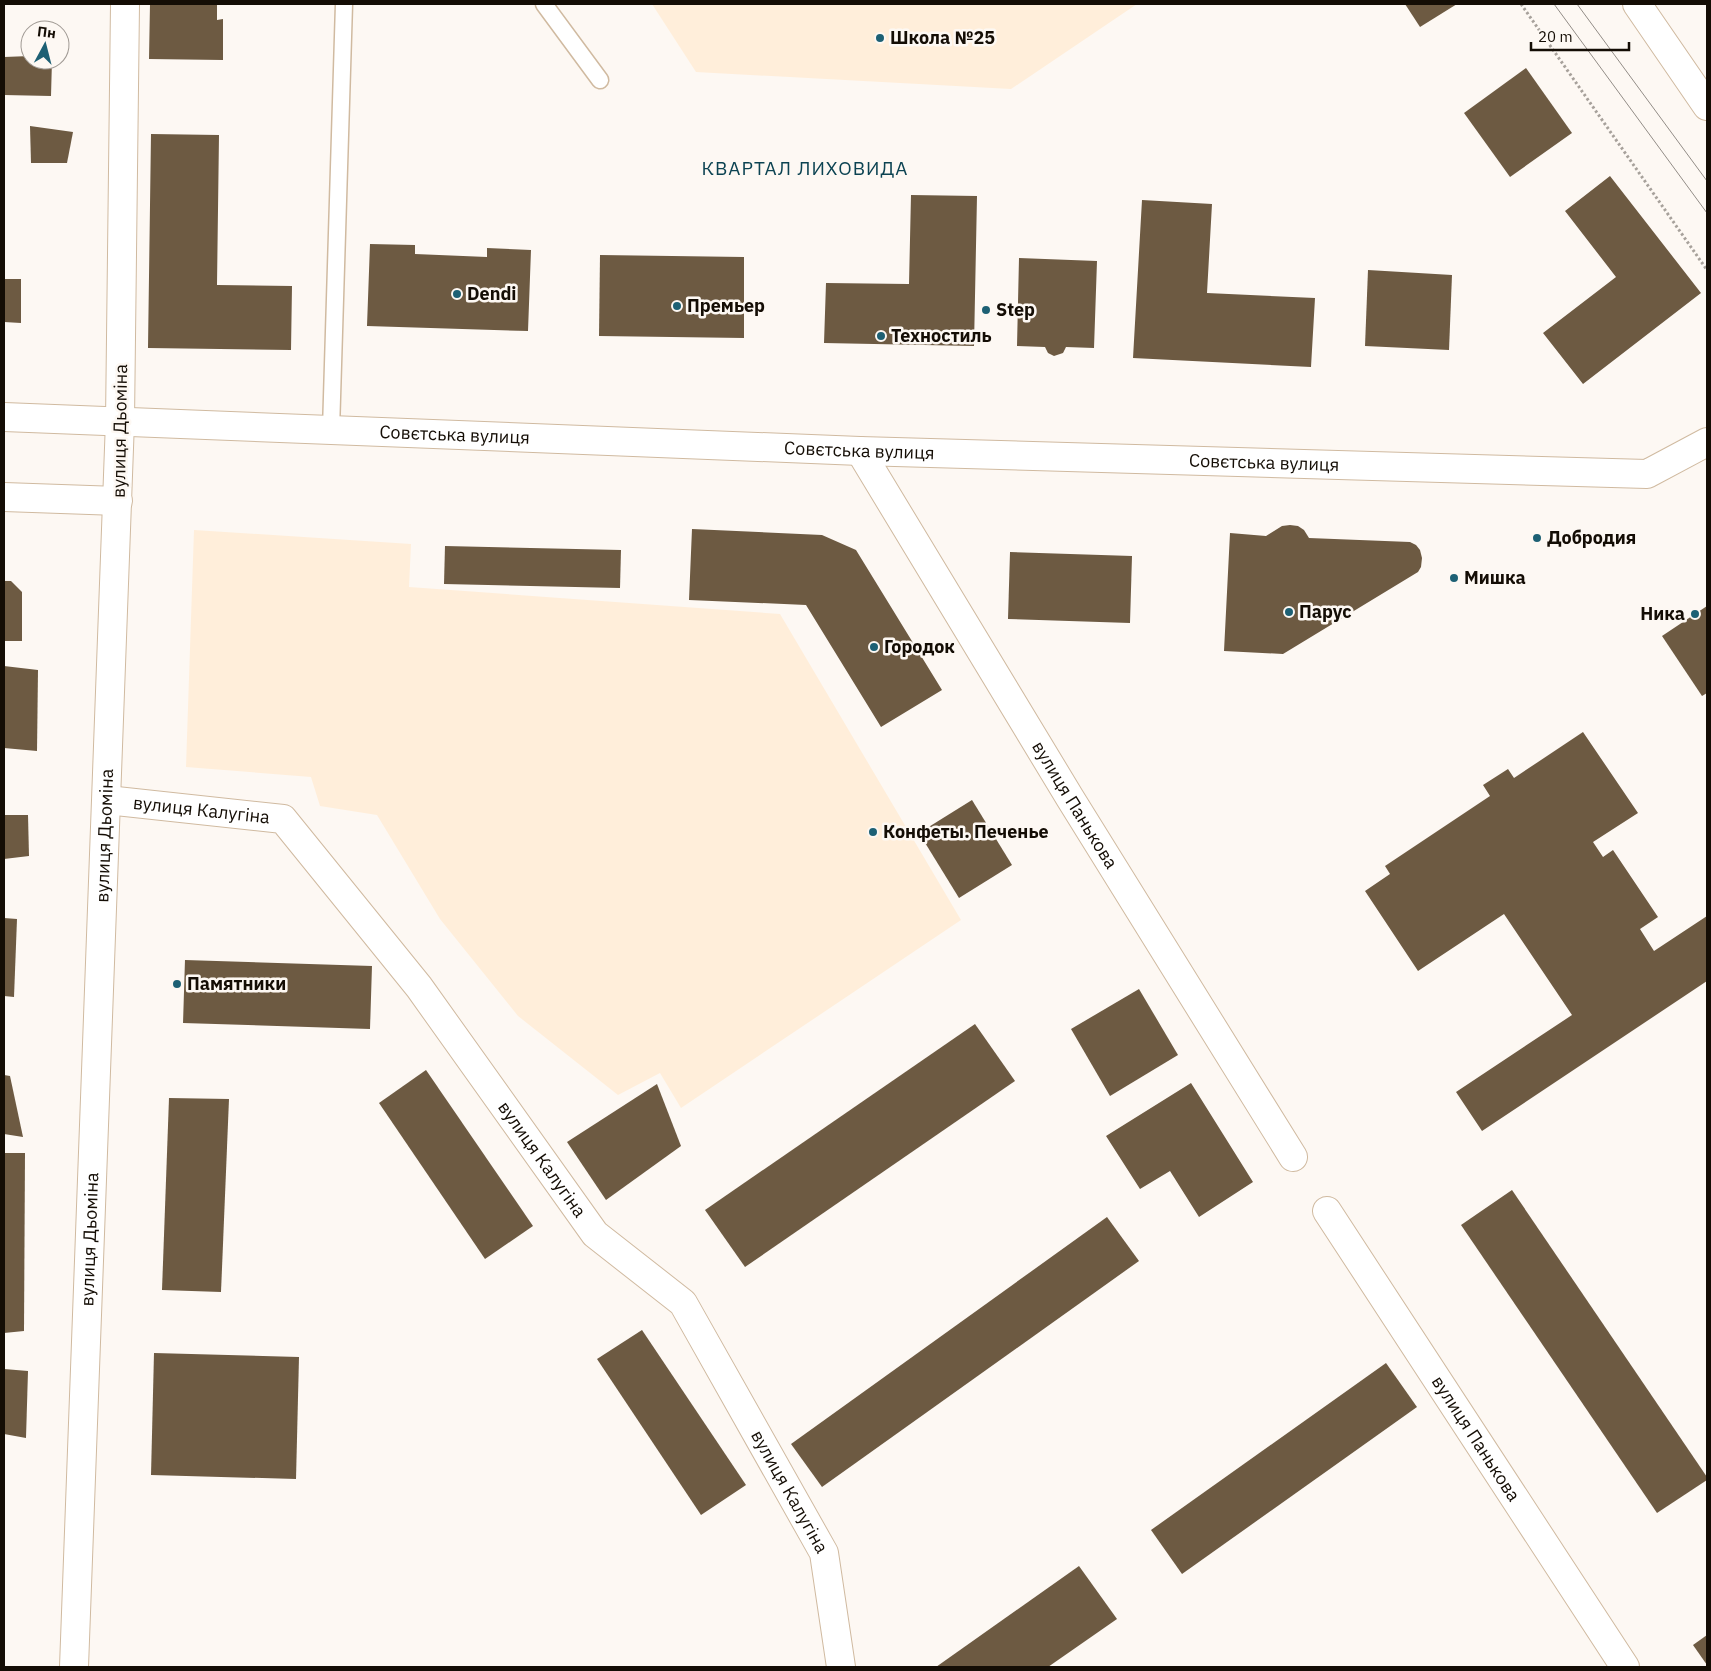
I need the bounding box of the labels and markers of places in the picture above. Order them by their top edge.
place label: Школа №25 [890,26,995,49]
marker: Школа №25 [874,32,886,44]
place label: Dendi [467,282,516,305]
marker: Dendi [451,288,463,300]
place label: Премьер [687,294,765,317]
place label: Step [996,298,1035,321]
marker: Премьер [671,300,683,312]
marker: Step [980,304,992,316]
place label: Техностиль [891,324,992,347]
marker: Техностиль [875,330,887,342]
place label: Добродия [1547,526,1636,549]
marker: Добродия [1531,532,1543,544]
place label: Мишка [1464,566,1526,589]
marker: Мишка [1448,572,1460,584]
place label: Парус [1299,600,1352,623]
place label: Ника [1640,602,1685,625]
marker: Парус [1283,606,1295,618]
marker: Ника [1689,608,1701,620]
place label: Городок [884,635,955,658]
marker: Городок [868,641,880,653]
place label: Конфеты. Печенье [883,820,1049,843]
marker: Конфеты. Печенье [867,826,879,838]
place label: Памятники [187,972,286,995]
marker: Памятники [171,978,183,990]

